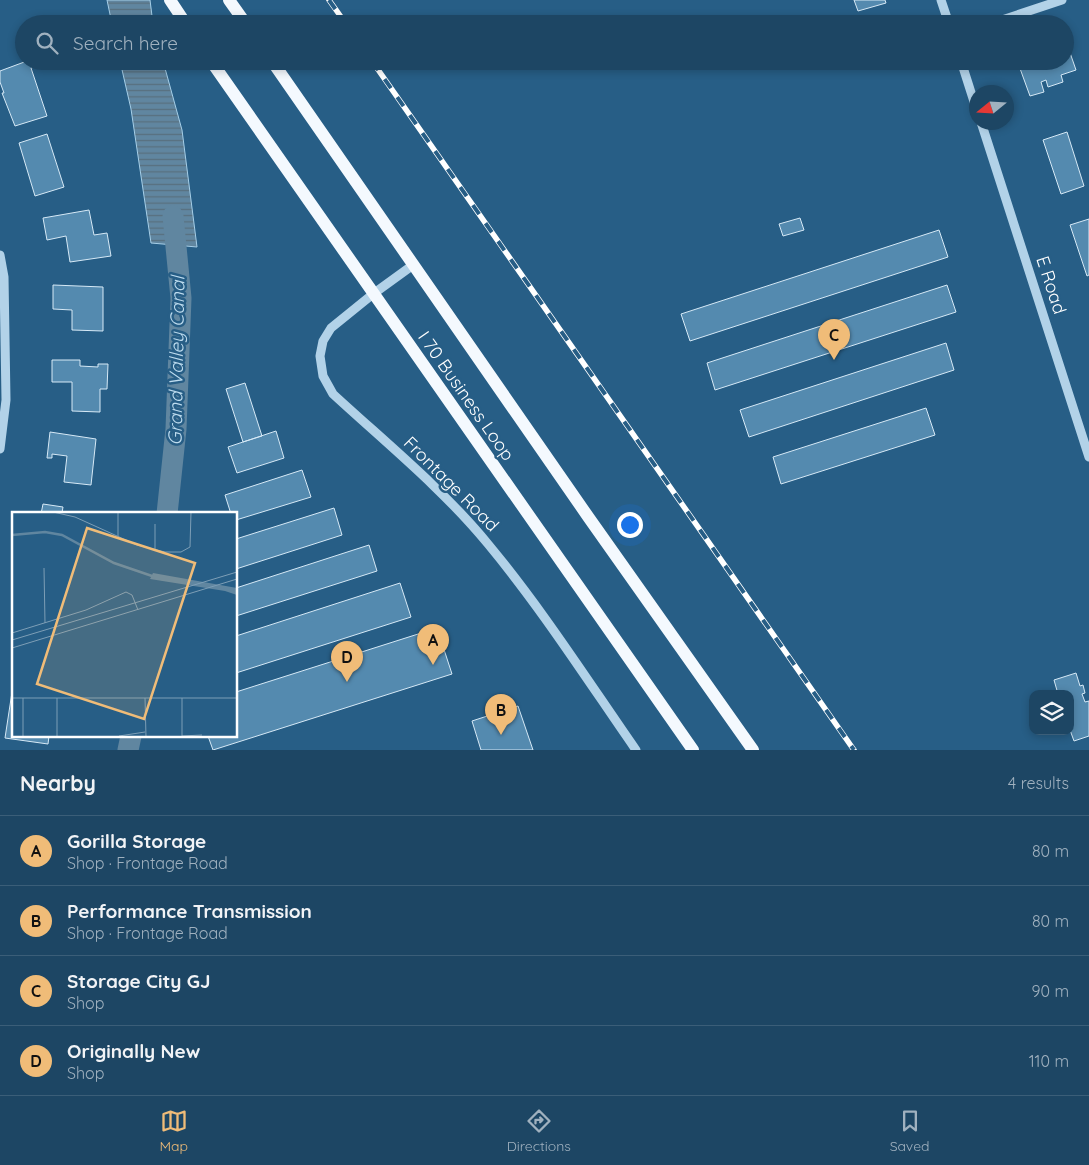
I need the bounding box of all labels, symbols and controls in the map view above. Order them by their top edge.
search box [15,15,1074,70]
icon: search [33,29,61,57]
text: Search here [73,31,178,55]
north arrow [969,85,1014,130]
street label: E Road [1031,253,1072,317]
water label: Grand Valley Canal [163,274,190,446]
pin: C [818,319,850,360]
street label: I 70 Business Loop [413,326,520,465]
street label: Frontage Road [399,431,504,536]
inset map [12,512,238,738]
your location [617,512,643,538]
pin: A [417,624,449,665]
pin: D [331,641,363,682]
map controls [1029,690,1074,735]
button: layers [1029,690,1074,735]
pin: B [485,694,517,735]
text: Nearby [20,770,96,796]
text: 4 results [1008,773,1069,793]
text: Gorilla Storage [67,829,206,853]
text: A [31,841,41,861]
text: 80 m [1032,841,1069,861]
text: Shop · Frontage Road [67,853,228,873]
text: Performance Transmission [67,899,312,923]
text: B [31,911,41,931]
text: 80 m [1032,911,1069,931]
text: Shop · Frontage Road [67,923,228,943]
text: Storage City GJ [67,969,210,993]
text: C [31,981,41,1001]
text: 90 m [1032,981,1069,1001]
text: Shop [67,993,104,1013]
text: Originally New [67,1039,200,1063]
text: D [30,1051,42,1071]
text: 110 m [1029,1051,1069,1071]
text: Shop [67,1063,104,1083]
tab: Map [159,1107,188,1155]
tab: Directions [507,1107,571,1155]
tab: Saved [890,1107,930,1155]

